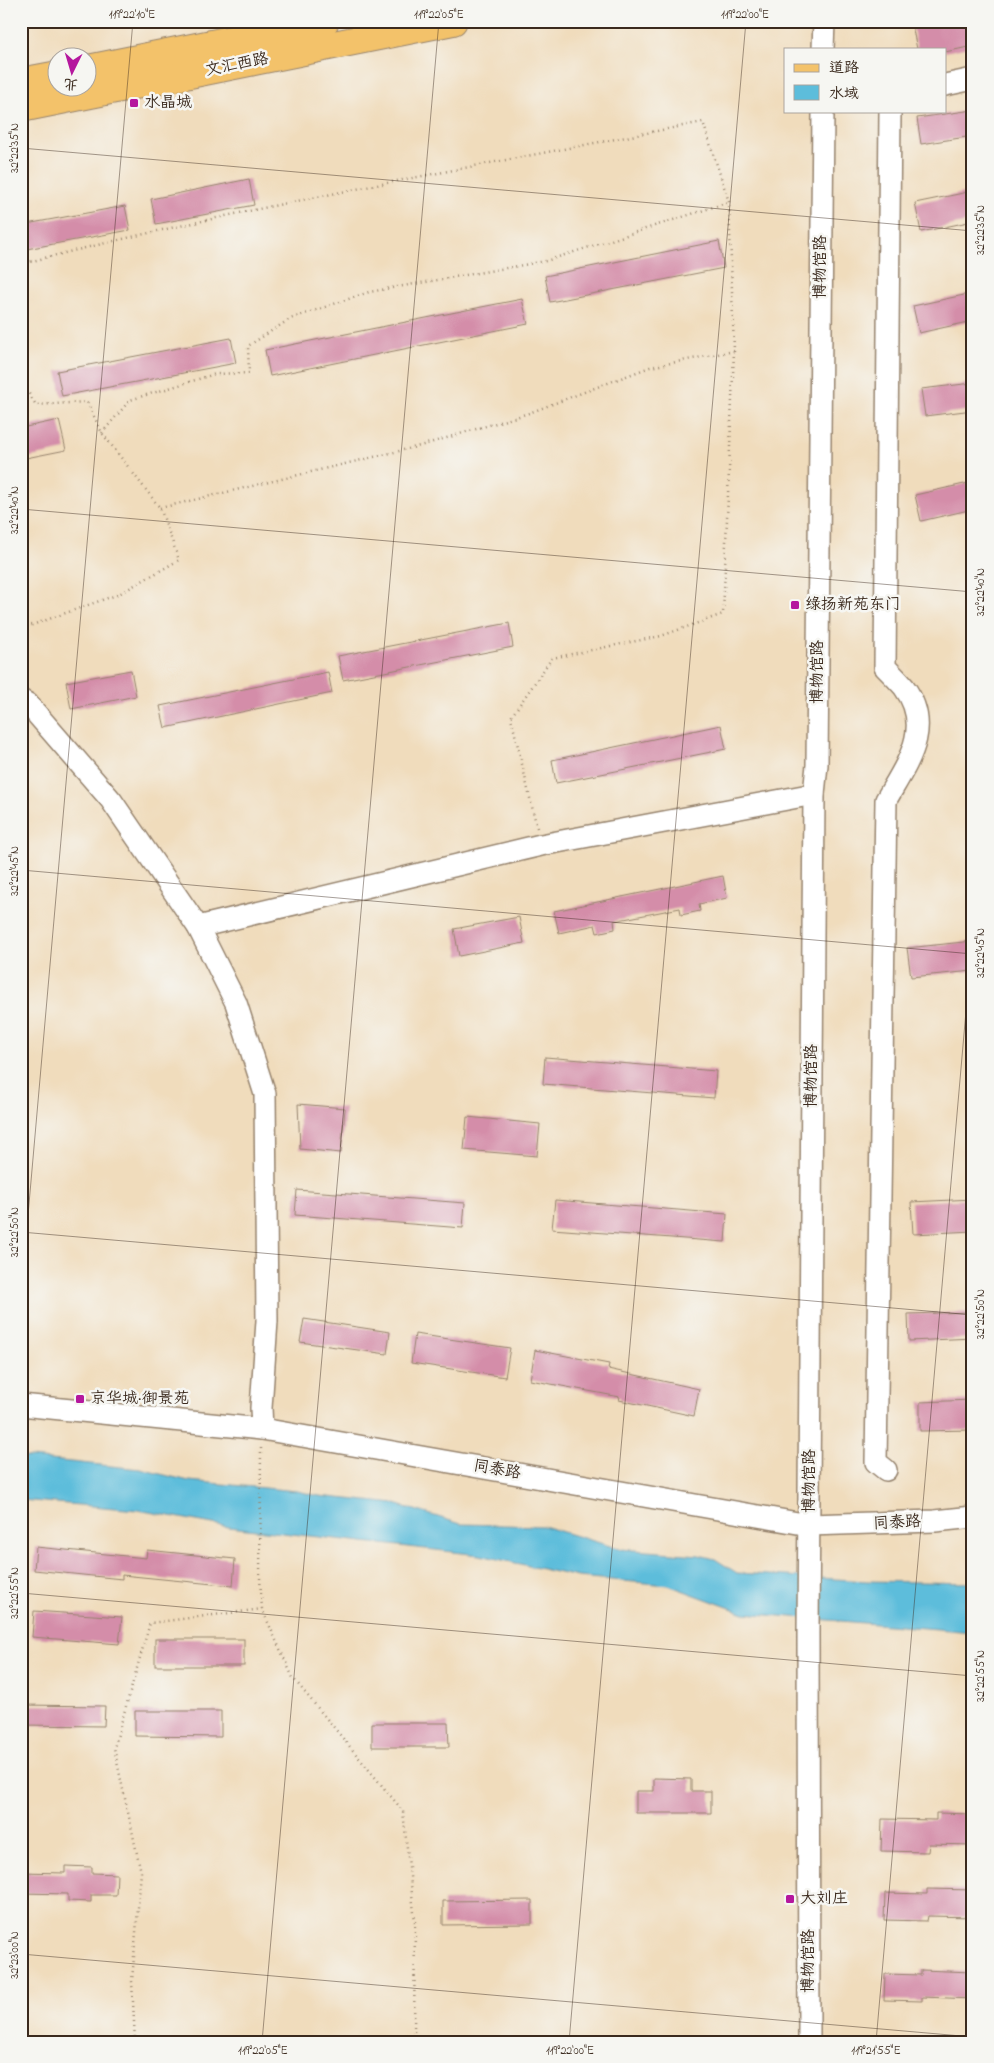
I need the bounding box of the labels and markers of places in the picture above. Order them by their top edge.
place label: 水晶城 [144,91,192,115]
marker: 水晶城 [128,97,140,109]
place label: 绿扬新苑东门 [805,593,901,617]
marker: 绿扬新苑东门 [789,599,801,611]
place label: 京华城·御景苑 [90,1387,189,1411]
marker: 京华城·御景苑 [74,1393,86,1405]
place label: 大刘庄 [800,1887,848,1911]
marker: 大刘庄 [784,1893,796,1905]

